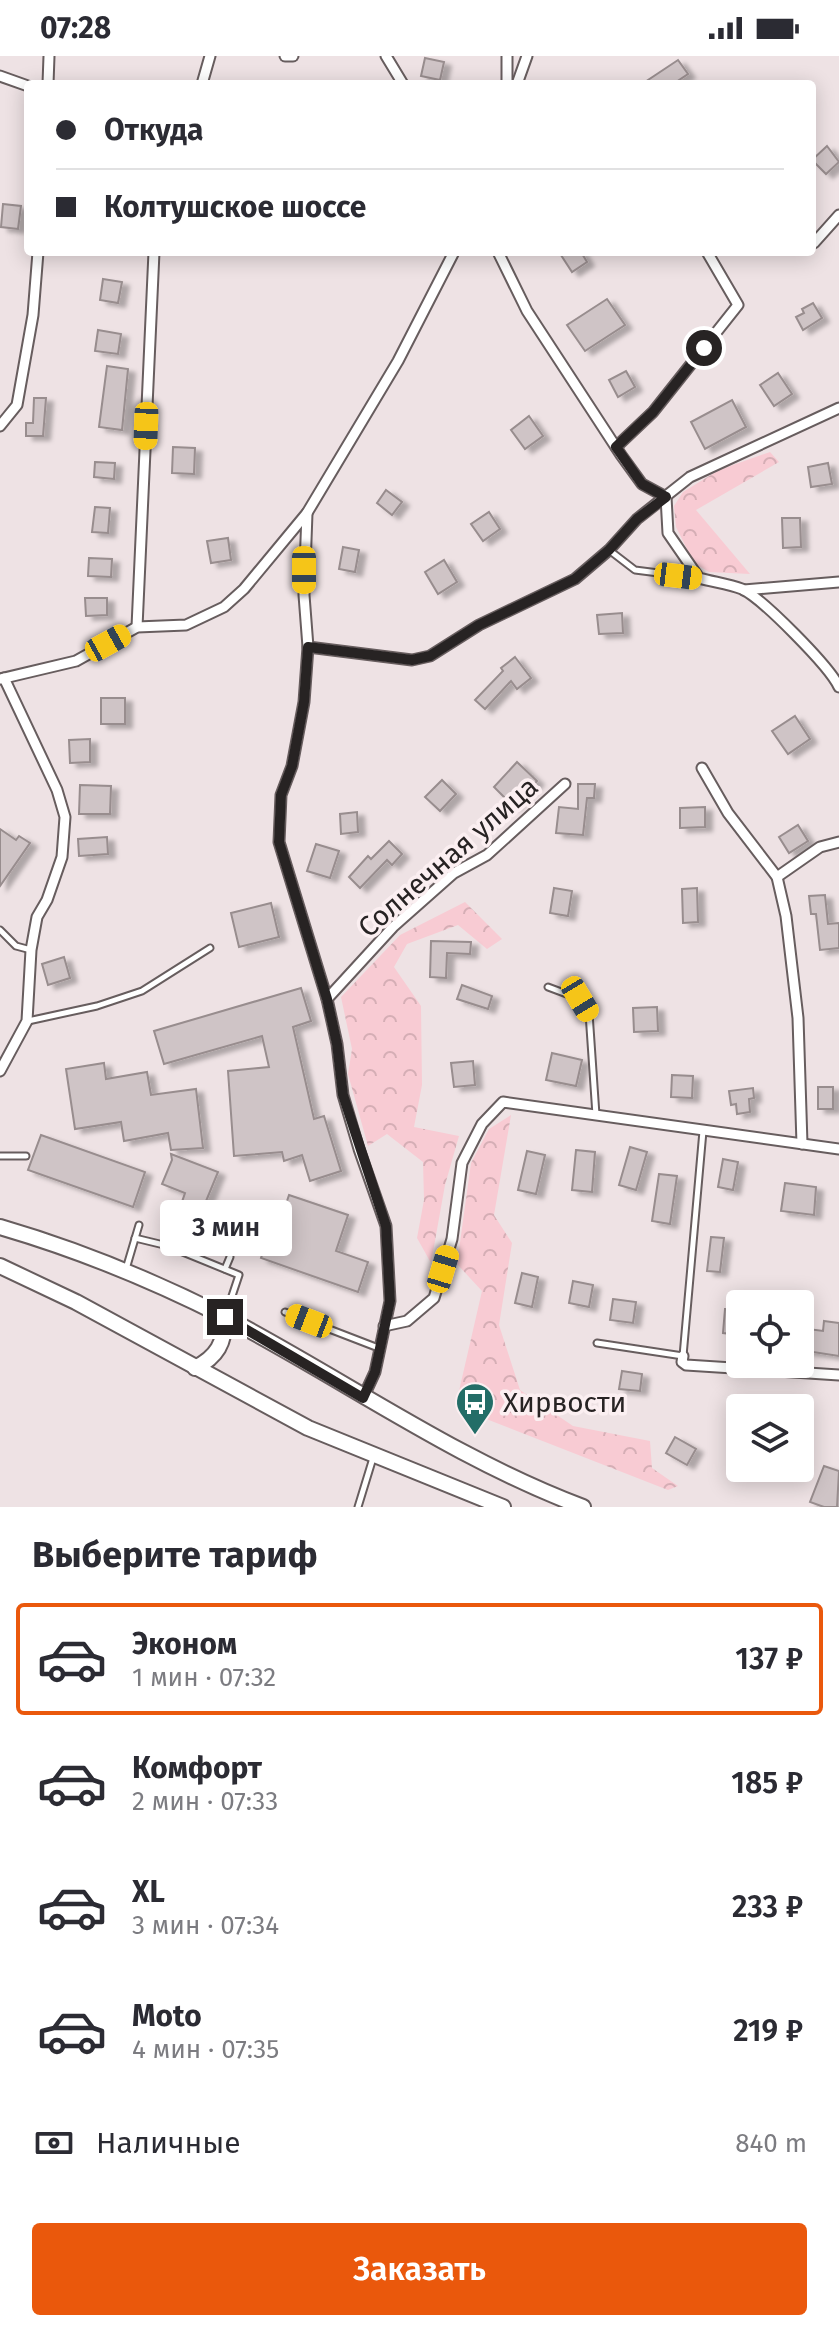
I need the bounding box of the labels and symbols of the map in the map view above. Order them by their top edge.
route start [686,330,722,366]
car [133,402,159,450]
car [292,546,316,594]
car [653,561,703,591]
car [81,621,135,665]
street label: Солнечная улица [351,770,545,944]
car [557,972,603,1026]
callout: 3 мин [159,1201,291,1257]
car [425,1243,461,1295]
route end [207,1299,243,1335]
car [282,1301,336,1341]
bus stop icon: Хирвости [454,1381,496,1436]
place label: Хирвости [503,1386,626,1419]

